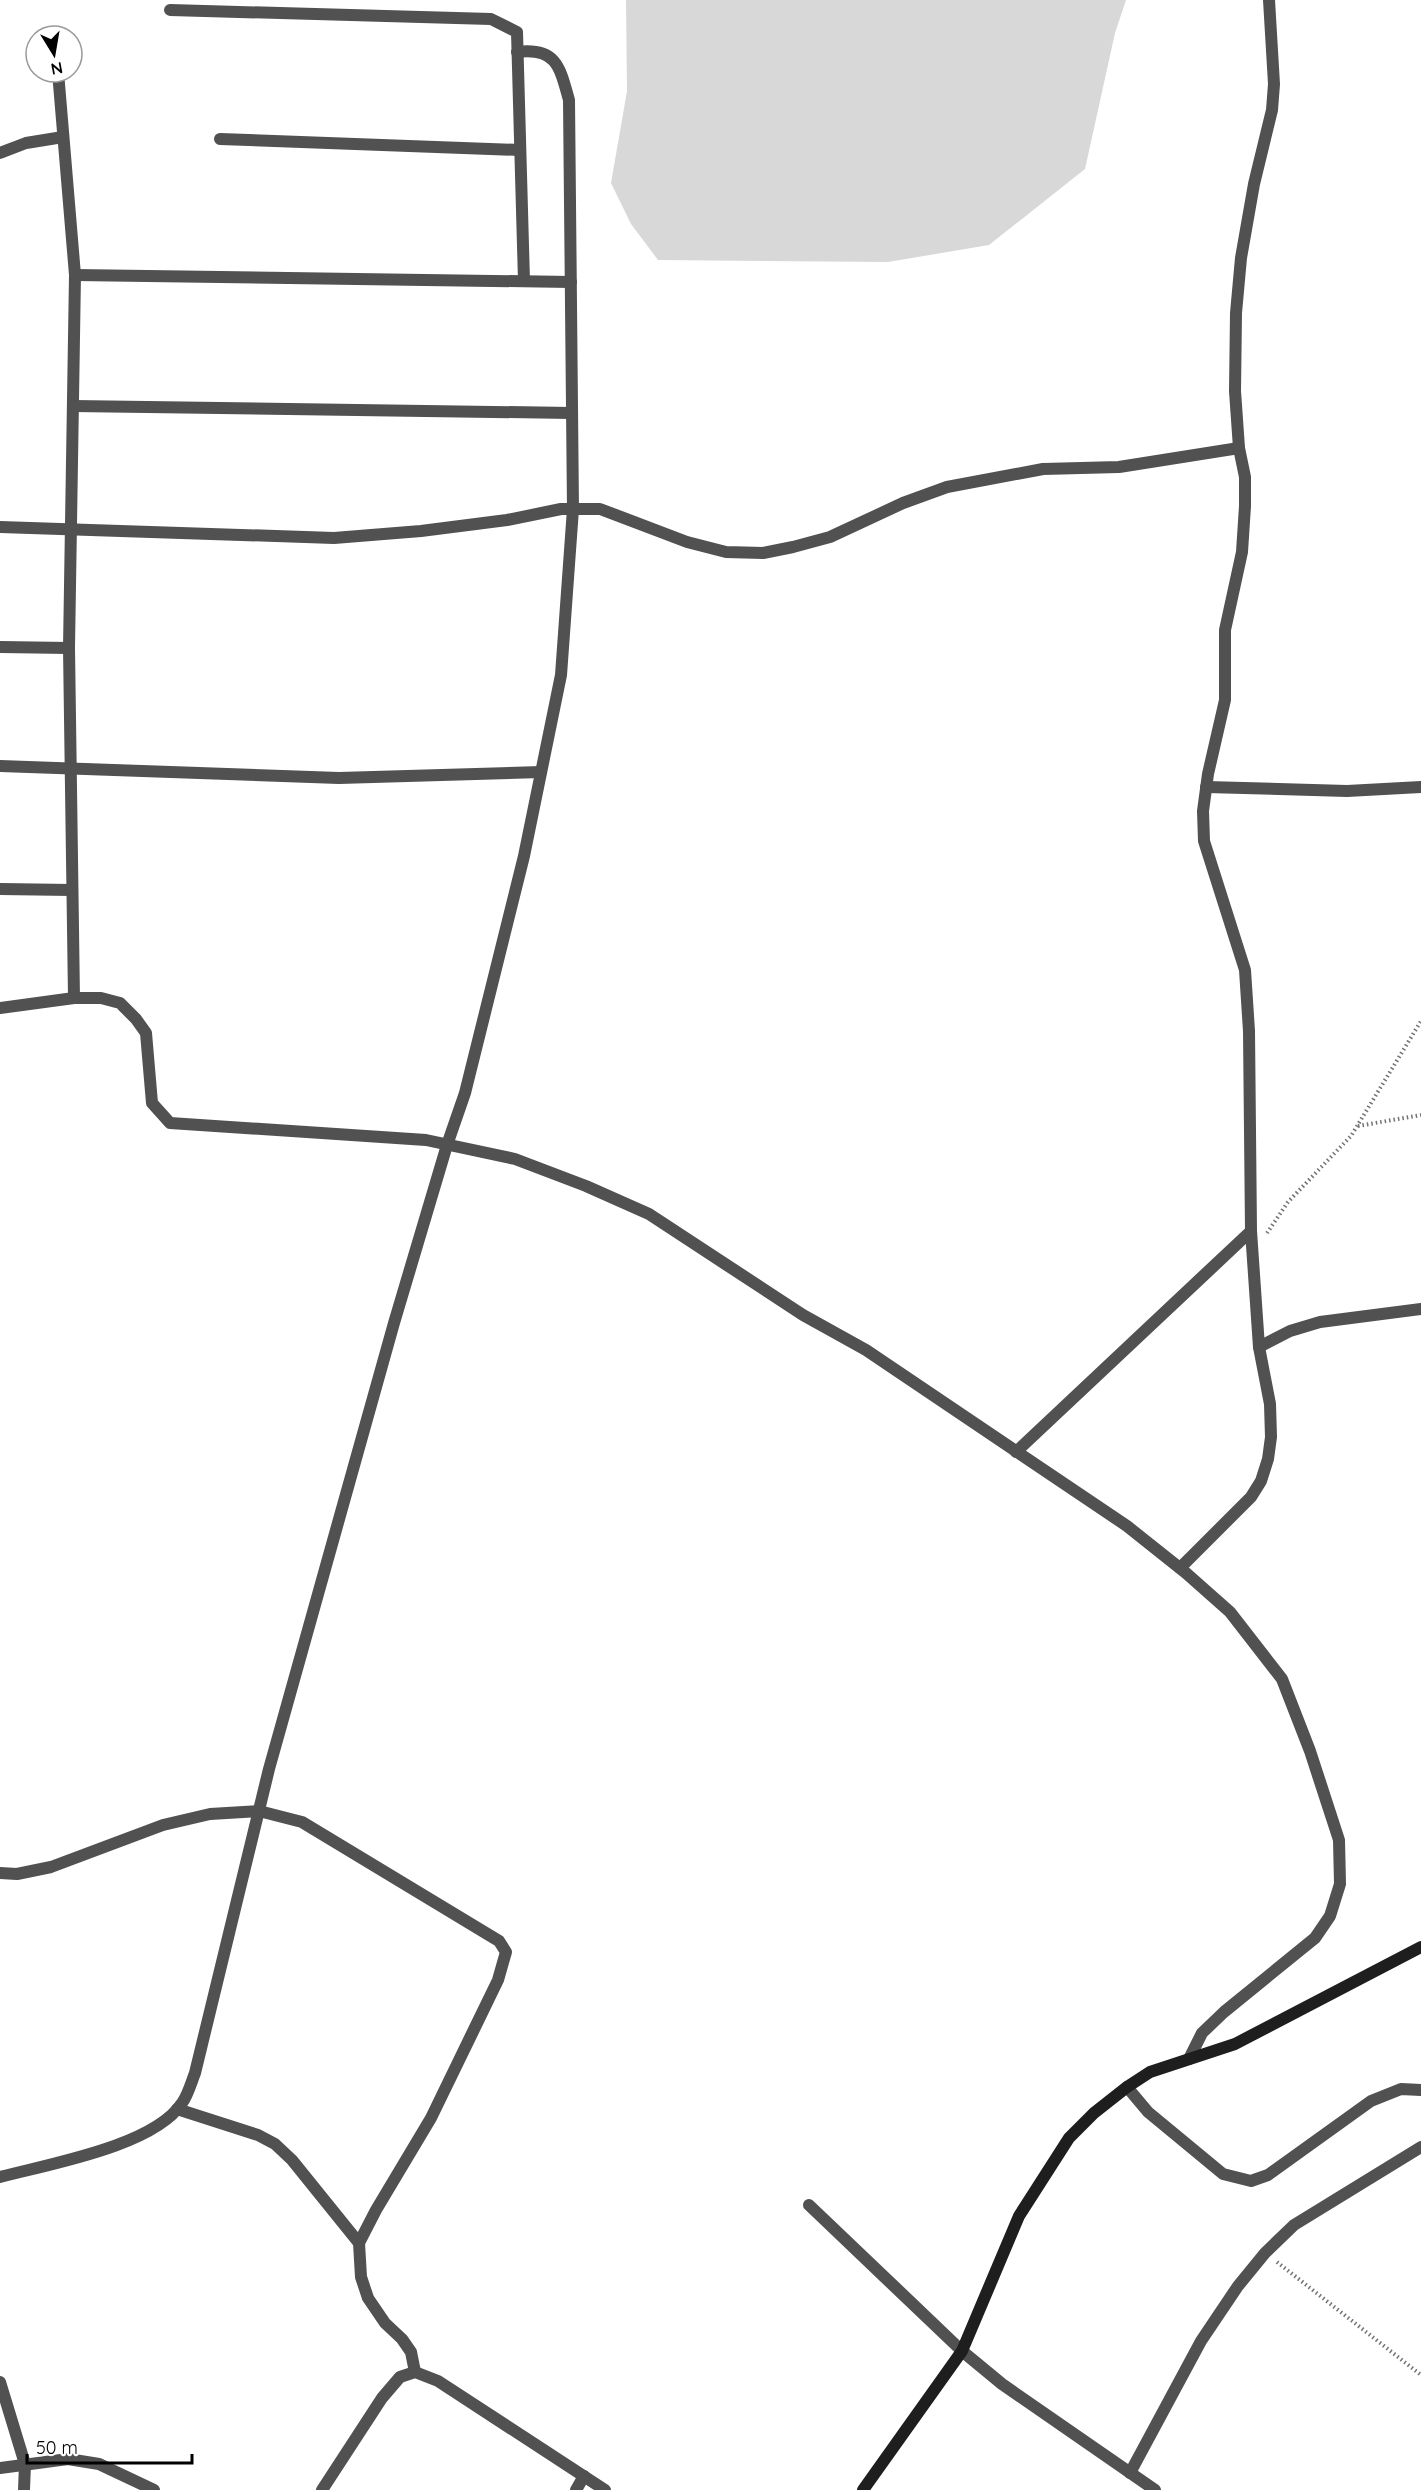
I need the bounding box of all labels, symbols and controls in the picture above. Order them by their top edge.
north arrow [24,24,84,84]
text: N [49,58,65,80]
scale bar [27,2427,192,2465]
text: 50 m [36,2436,78,2459]

